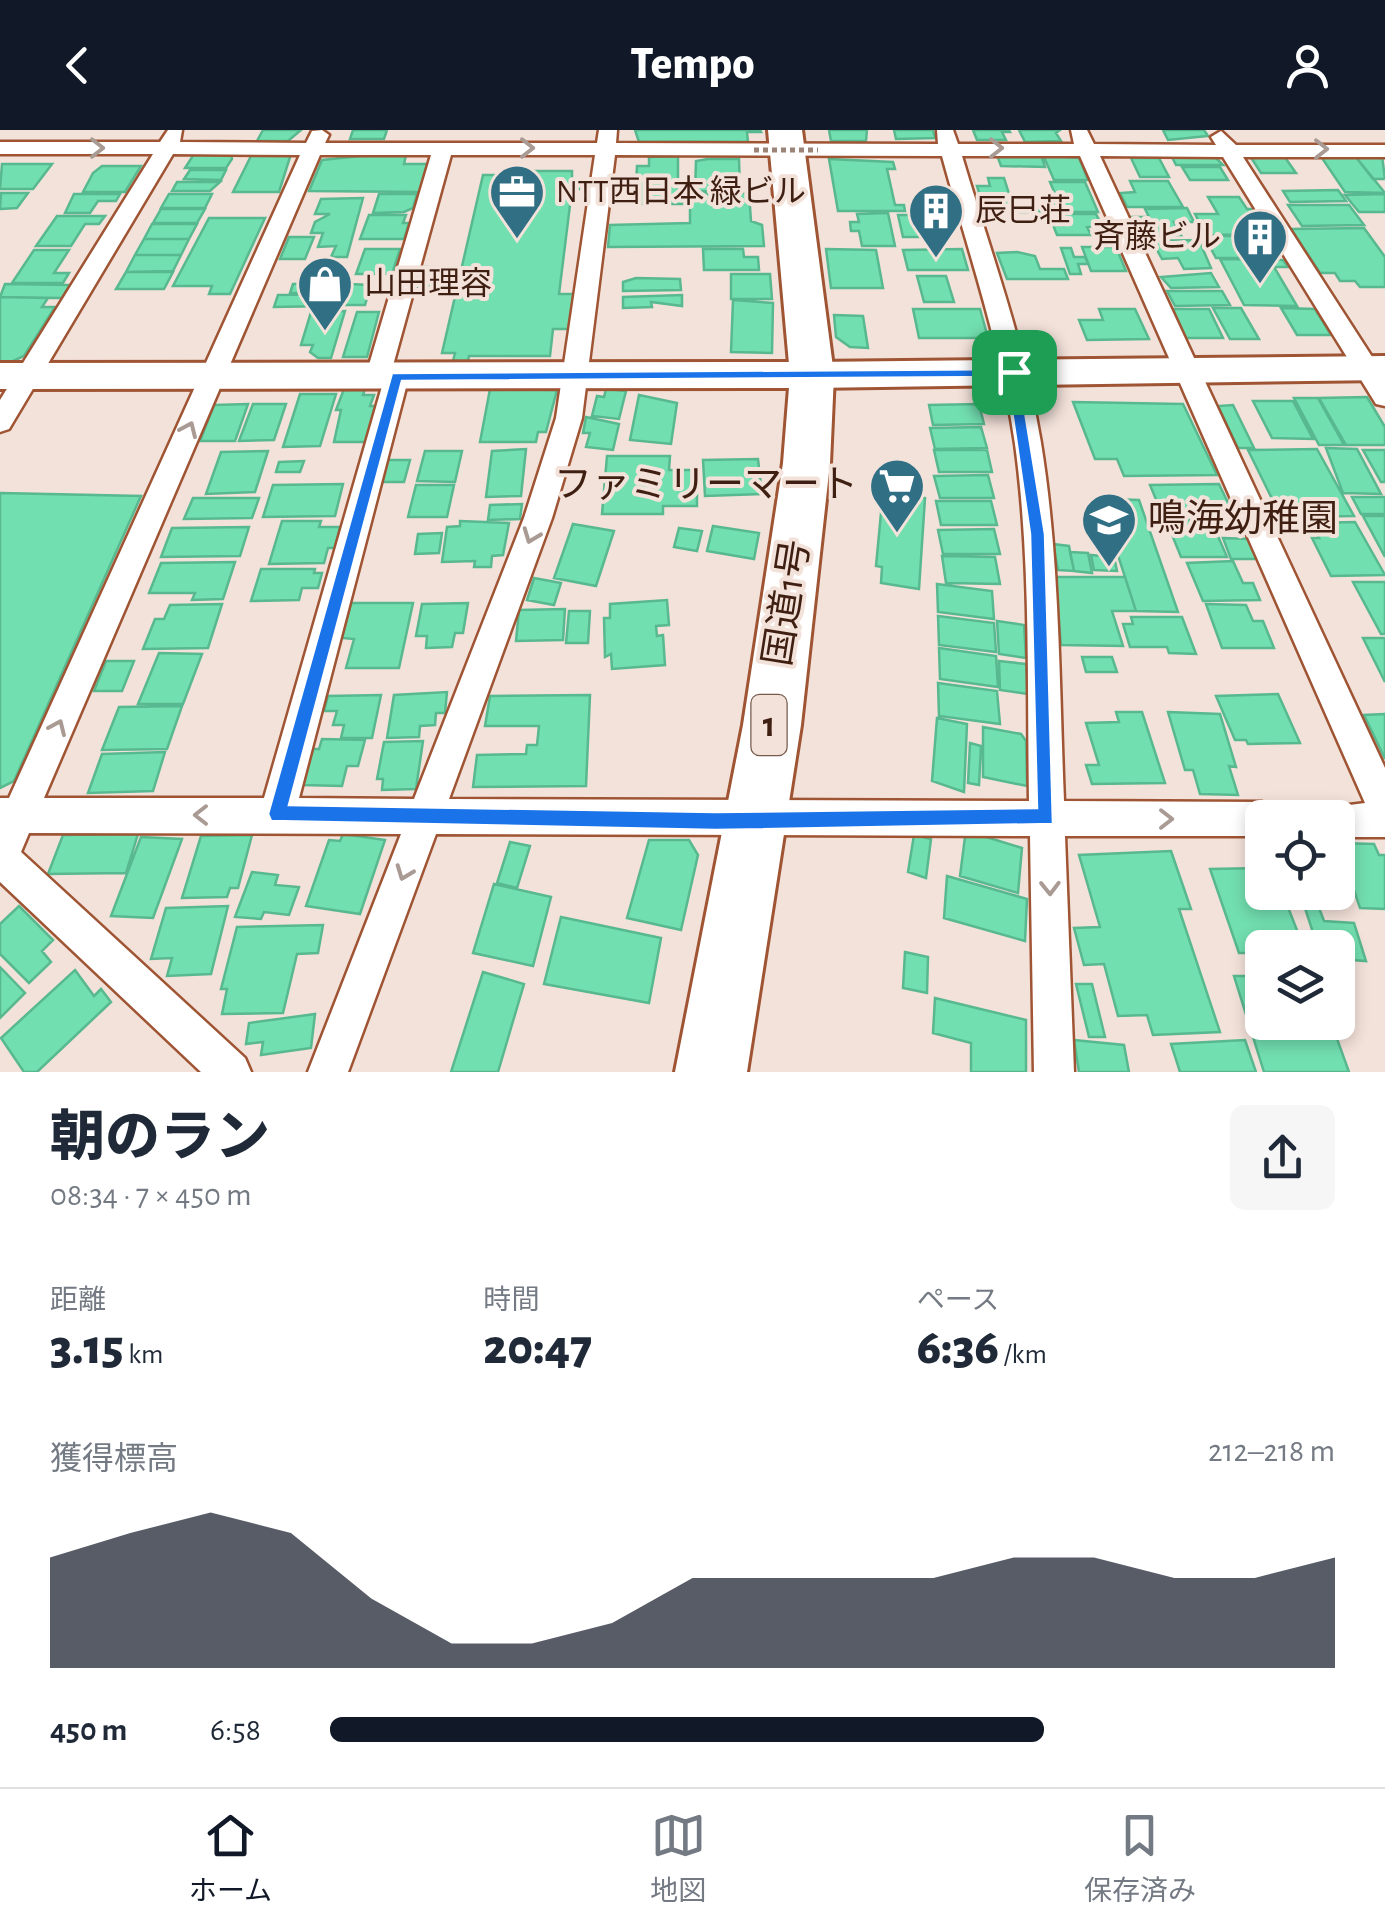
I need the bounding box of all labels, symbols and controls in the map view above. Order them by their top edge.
icon: back [50,38,105,93]
icon: person [1280,38,1335,93]
text: Tempo [631,42,754,87]
one-way arrow [90,137,106,159]
one-way arrow [520,137,536,159]
one-way arrow [990,137,1005,159]
one-way arrow [1314,138,1330,160]
office icon: NTT西日本 緑ビル [487,162,547,241]
place label: NTT西日本 緑ビル [556,174,806,208]
building icon: 辰巳荘 [906,181,966,260]
place label: 辰巳荘 [975,194,1071,227]
building icon: 斉藤ビル [1230,207,1290,286]
place label: 斉藤ビル [1093,219,1221,253]
shop icon: 山田理容 [295,254,355,333]
place label: 山田理容 [364,267,492,300]
pin [972,330,1057,415]
icon: arrive [987,345,1042,400]
one-way arrow [177,421,197,439]
supermarket icon: ファミリーマート [867,456,927,535]
place label: ファミリーマート [554,467,858,505]
school or university icon: 鳴海幼稚園 [1079,490,1139,569]
place label: 鳴海幼稚園 [1148,499,1338,539]
one-way arrow [523,526,543,544]
street label: 国道1号 [757,537,817,669]
road number: 1 [752,695,786,755]
one-way arrow [46,719,66,737]
map controls [1245,800,1355,1040]
button: locate [1245,800,1355,910]
one-way arrow [192,804,208,825]
one-way arrow [1158,808,1174,830]
one-way arrow [395,863,416,880]
one-way arrow [1039,880,1061,896]
button: layers [1245,930,1355,1040]
button: share [1230,1105,1335,1210]
text: 朝のラン [50,1111,270,1166]
text: 08:34 · 7 × 450 m [50,1179,252,1211]
text: 距離 [50,1287,106,1315]
text: 時間 [483,1287,539,1315]
text: ペース [917,1287,999,1315]
text: 3.15 [50,1323,124,1373]
text: 20:47 [483,1323,592,1373]
text: 6:36 [917,1323,999,1373]
text: km [124,1341,164,1369]
text: /km [999,1341,1047,1369]
text: 212–218 m [1208,1435,1335,1467]
text: 獲得標高 [50,1443,178,1475]
text: 450 m [50,1714,127,1746]
text: 6:58 [210,1714,261,1746]
tab: ホーム [189,1808,272,1909]
tab: 地図 [650,1808,706,1909]
tab: 保存済み [1084,1808,1196,1909]

